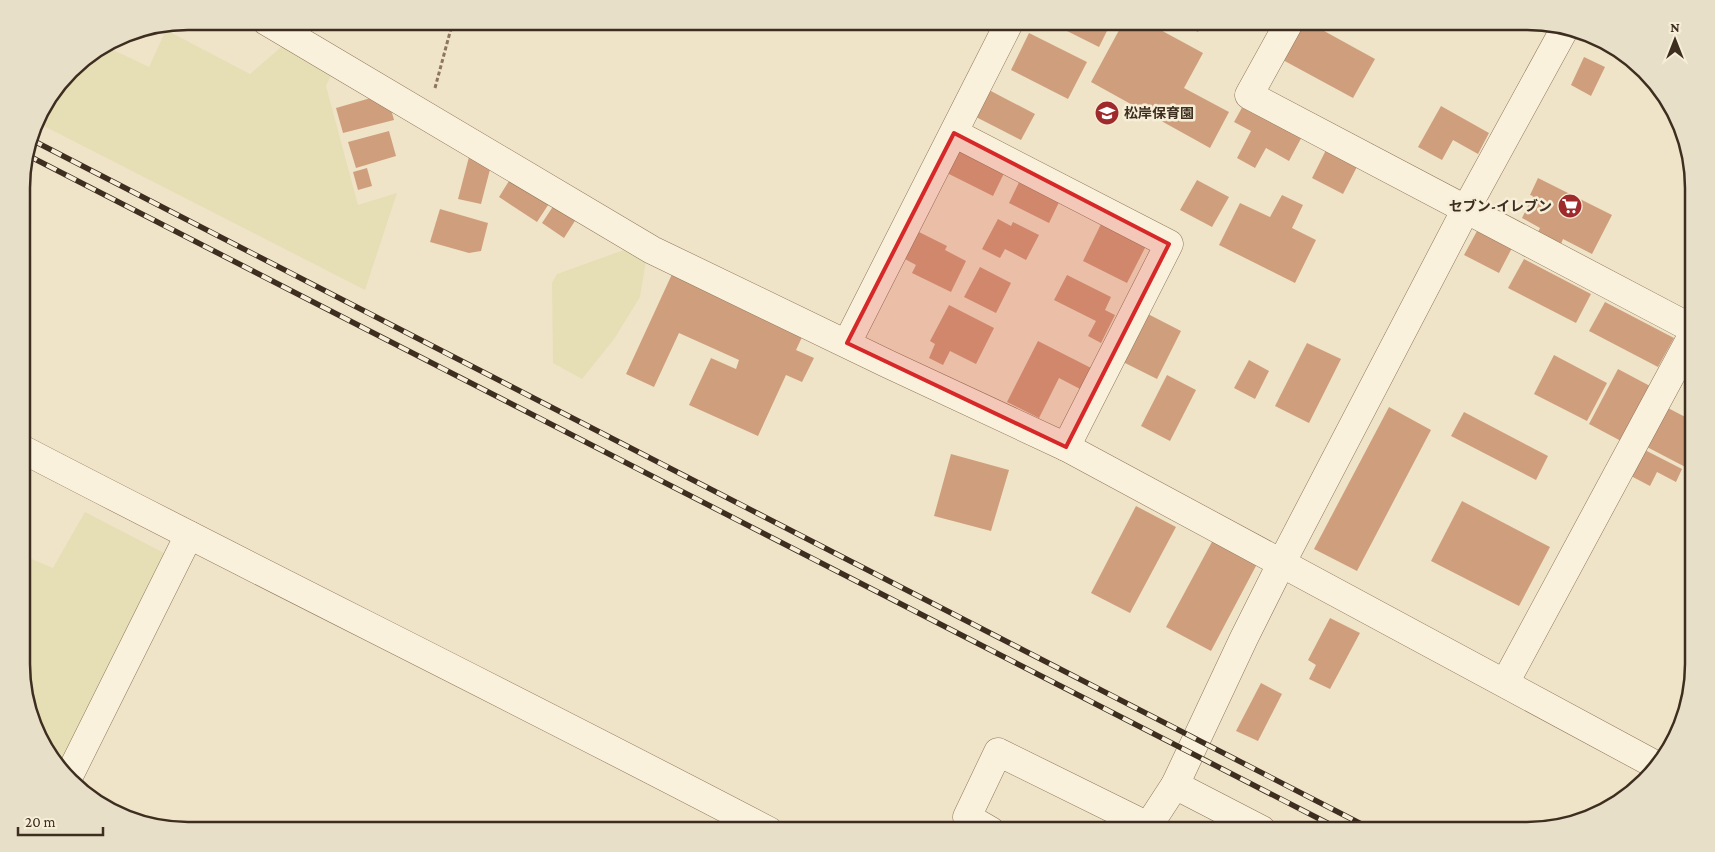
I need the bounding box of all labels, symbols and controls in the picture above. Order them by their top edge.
north arrow [1650,15,1700,65]
text: N [1670,19,1680,35]
school or university icon: 松岸保育園 [1094,100,1120,126]
place label: 松岸保育園 [1124,105,1194,121]
supermarket icon: セブン-イレブン [1557,193,1583,219]
place label: セブン-イレブン [1449,198,1552,214]
scale bar [18,804,102,836]
text: 20 m [25,814,56,830]

